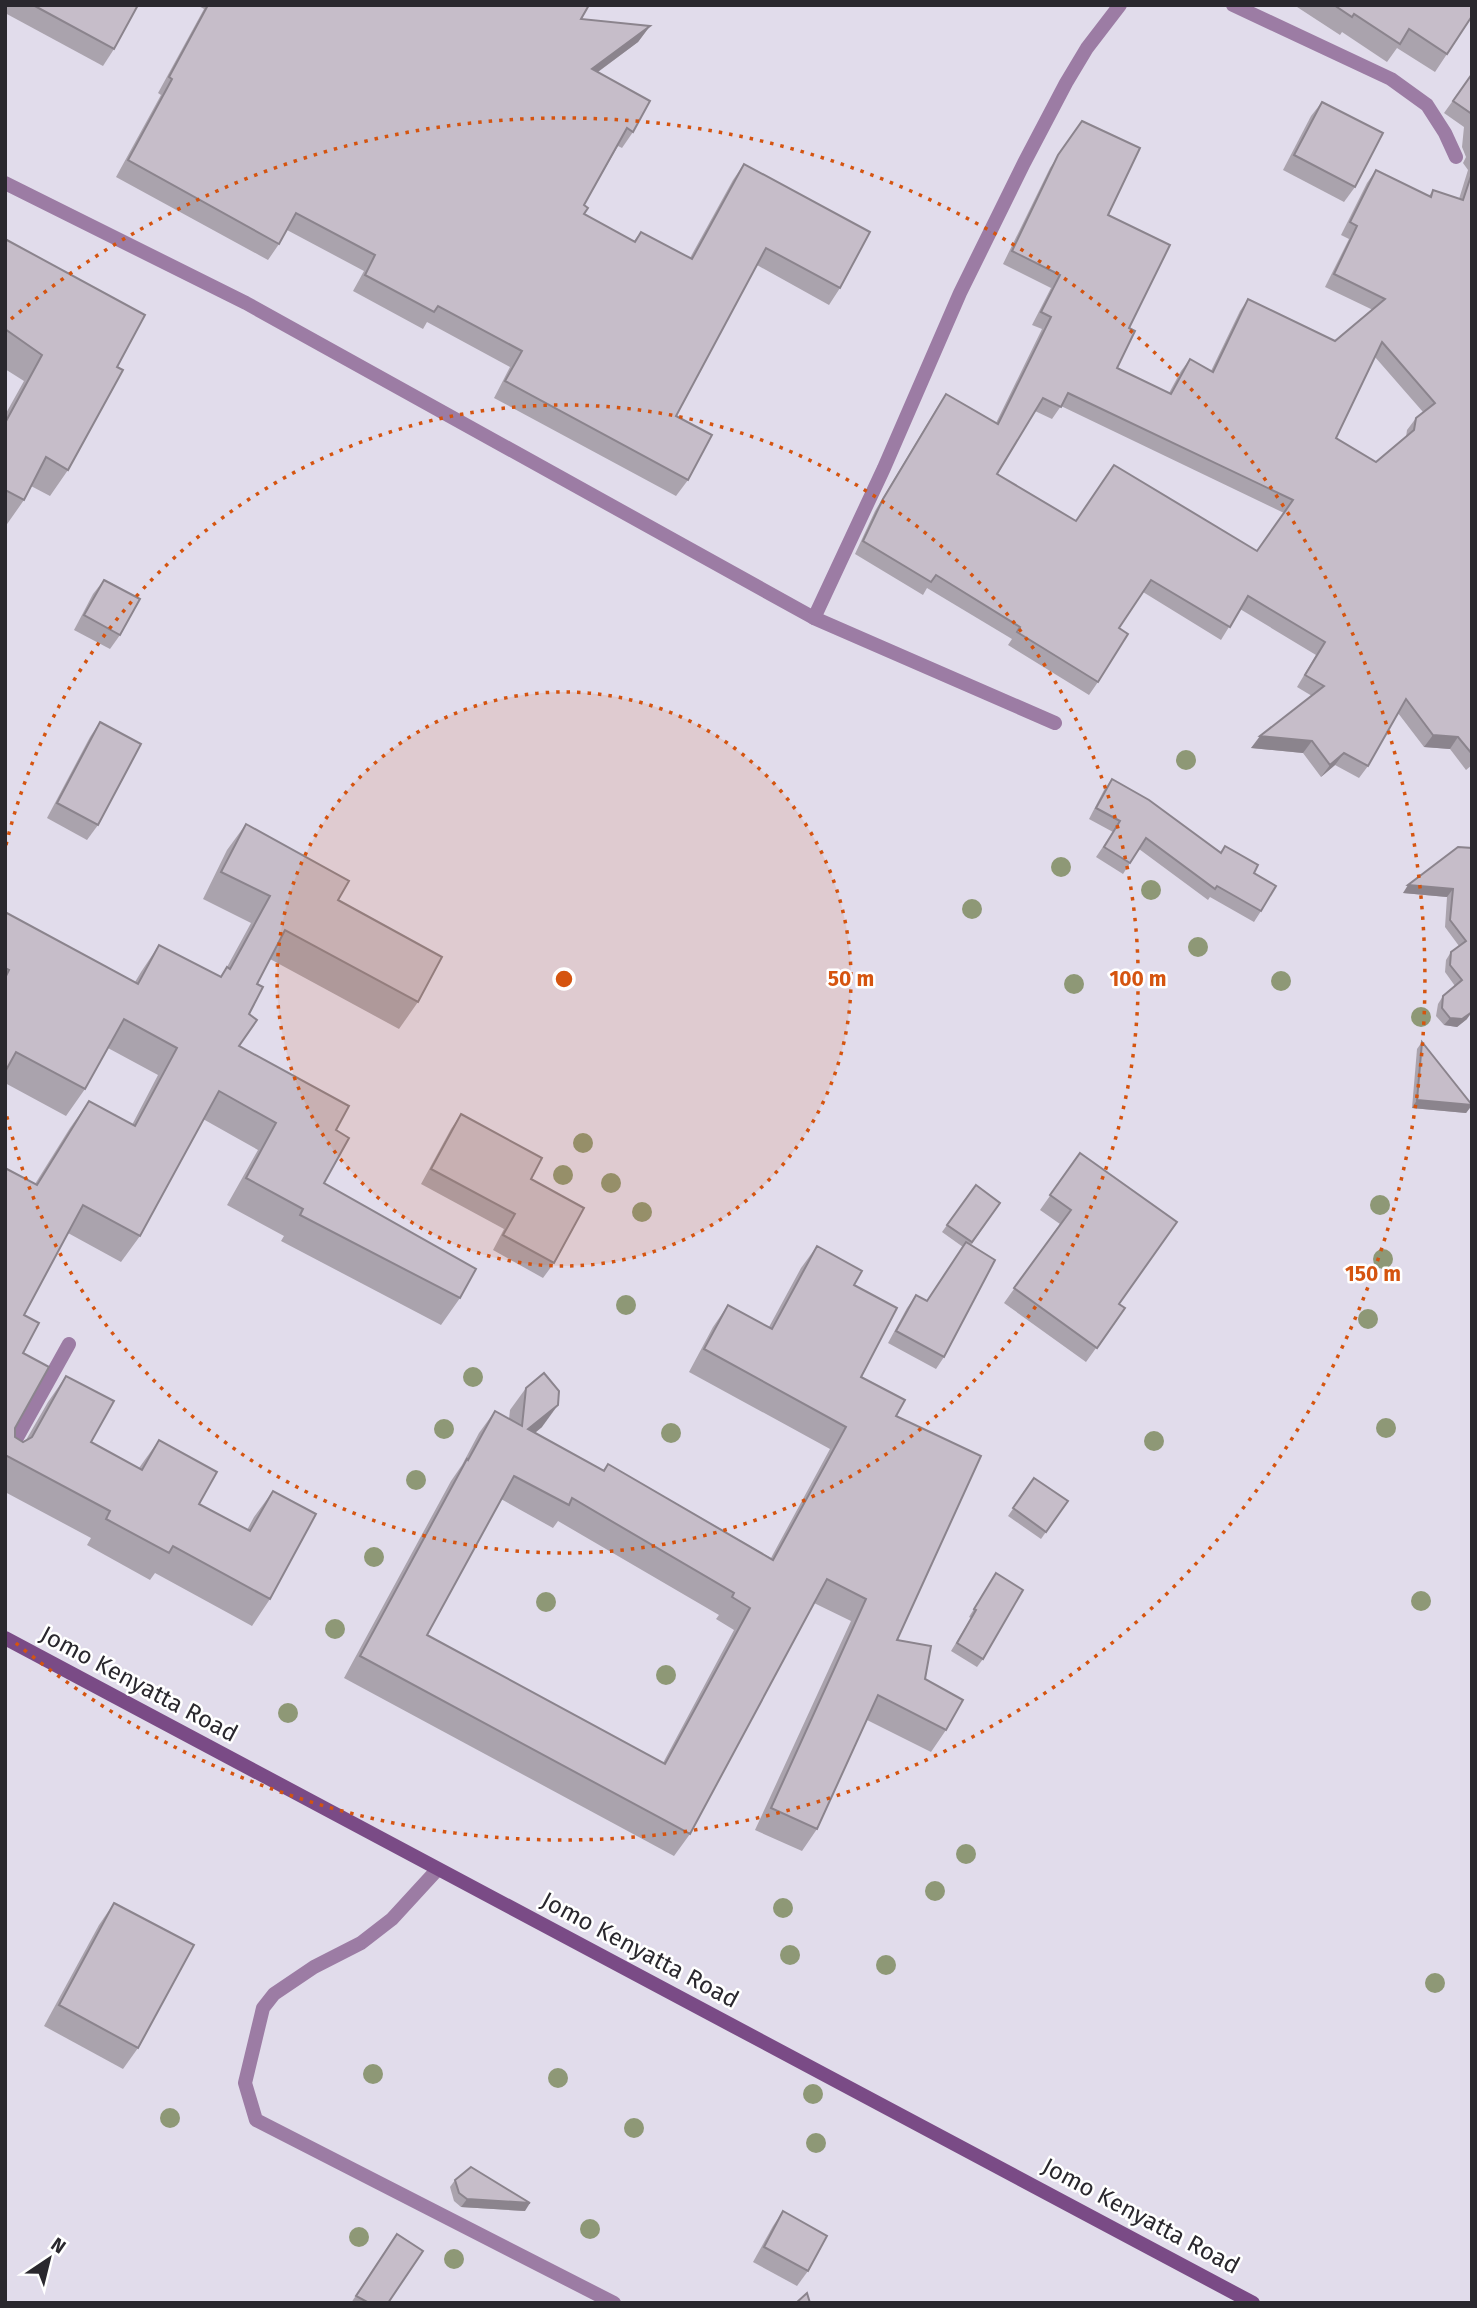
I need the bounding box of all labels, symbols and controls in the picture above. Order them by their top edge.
text: 50 m [828,966,874,992]
text: 100 m [1109,966,1167,992]
centre of rings [552,967,576,991]
text: 150 m [1345,1261,1401,1287]
street label: Jomo Kenyatta Road [36,1620,242,1748]
street label: Jomo Kenyatta Road [537,1886,743,2014]
street label: Jomo Kenyatta Road [1038,2152,1244,2280]
north arrow [14,2224,84,2294]
text: N [47,2232,70,2259]

